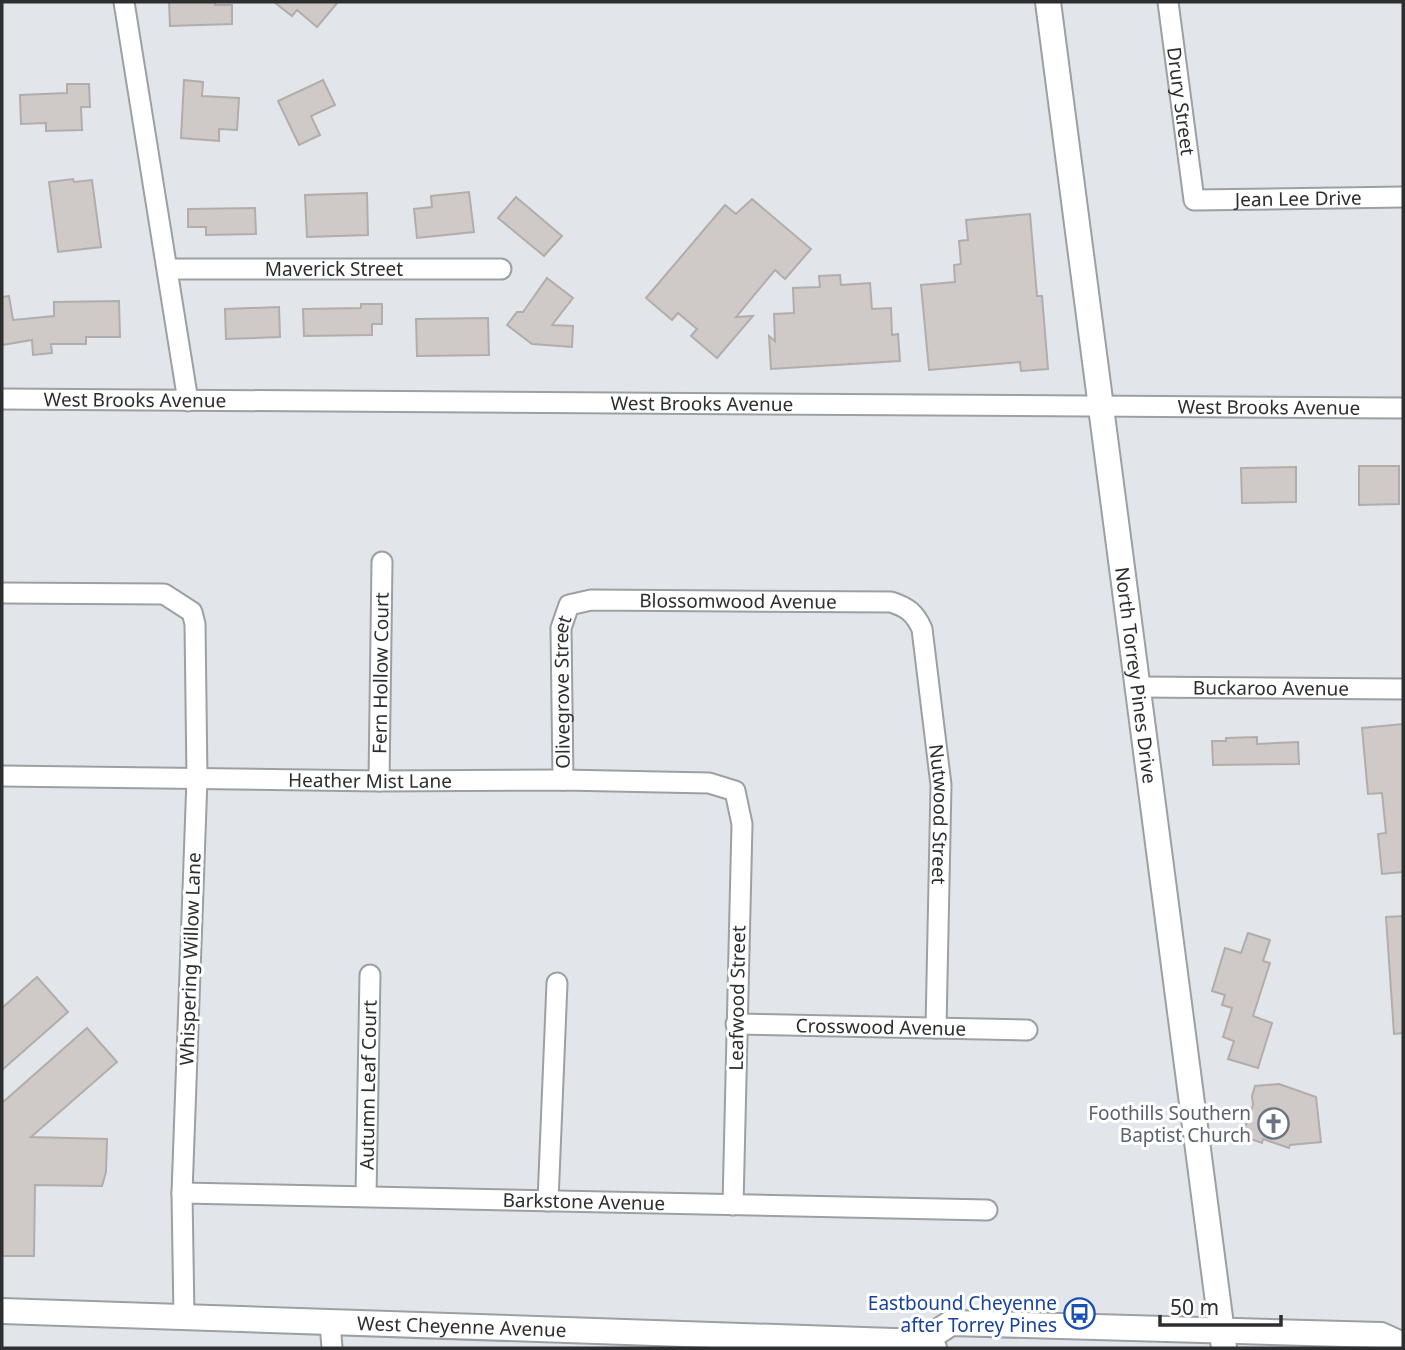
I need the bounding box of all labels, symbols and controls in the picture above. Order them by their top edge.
street label: Drury Street [1161,45,1201,157]
street label: Jean Lee Drive [1233,185,1362,212]
street label: Maverick Street [265,256,403,282]
street label: West Brooks Avenue [44,386,226,413]
street label: West Brooks Avenue [611,390,793,417]
street label: West Brooks Avenue [1178,394,1360,421]
street label: North Torrey Pines Drive [1109,565,1163,785]
street label: Blossomwood Avenue [639,587,837,615]
street label: Fern Hollow Court [366,592,395,754]
street label: Olivegrove Street [547,611,578,769]
street label: Buckaroo Avenue [1193,674,1349,702]
street label: Nutwood Street [923,743,955,885]
street label: Heather Mist Lane [288,767,452,794]
street label: Whispering Willow Lane [173,852,207,1066]
street label: Leafwood Street [723,925,751,1071]
street label: Autumn Leaf Court [353,1000,383,1170]
street label: Crosswood Avenue [795,1012,966,1042]
place label: Foothills Southern Baptist Church [1088,1100,1251,1148]
church icon: Foothills Southern Baptist Church [1257,1107,1291,1141]
street label: Barkstone Avenue [502,1187,666,1216]
scale bar [1160,1284,1281,1328]
place label: Eastbound Cheyenne after Torrey Pines [868,1290,1057,1338]
text: 50 m [1170,1293,1219,1321]
bus stop icon: Eastbound Cheyenne after Torrey Pines [1063,1297,1097,1331]
street label: West Cheyenne Avenue [357,1310,567,1343]

